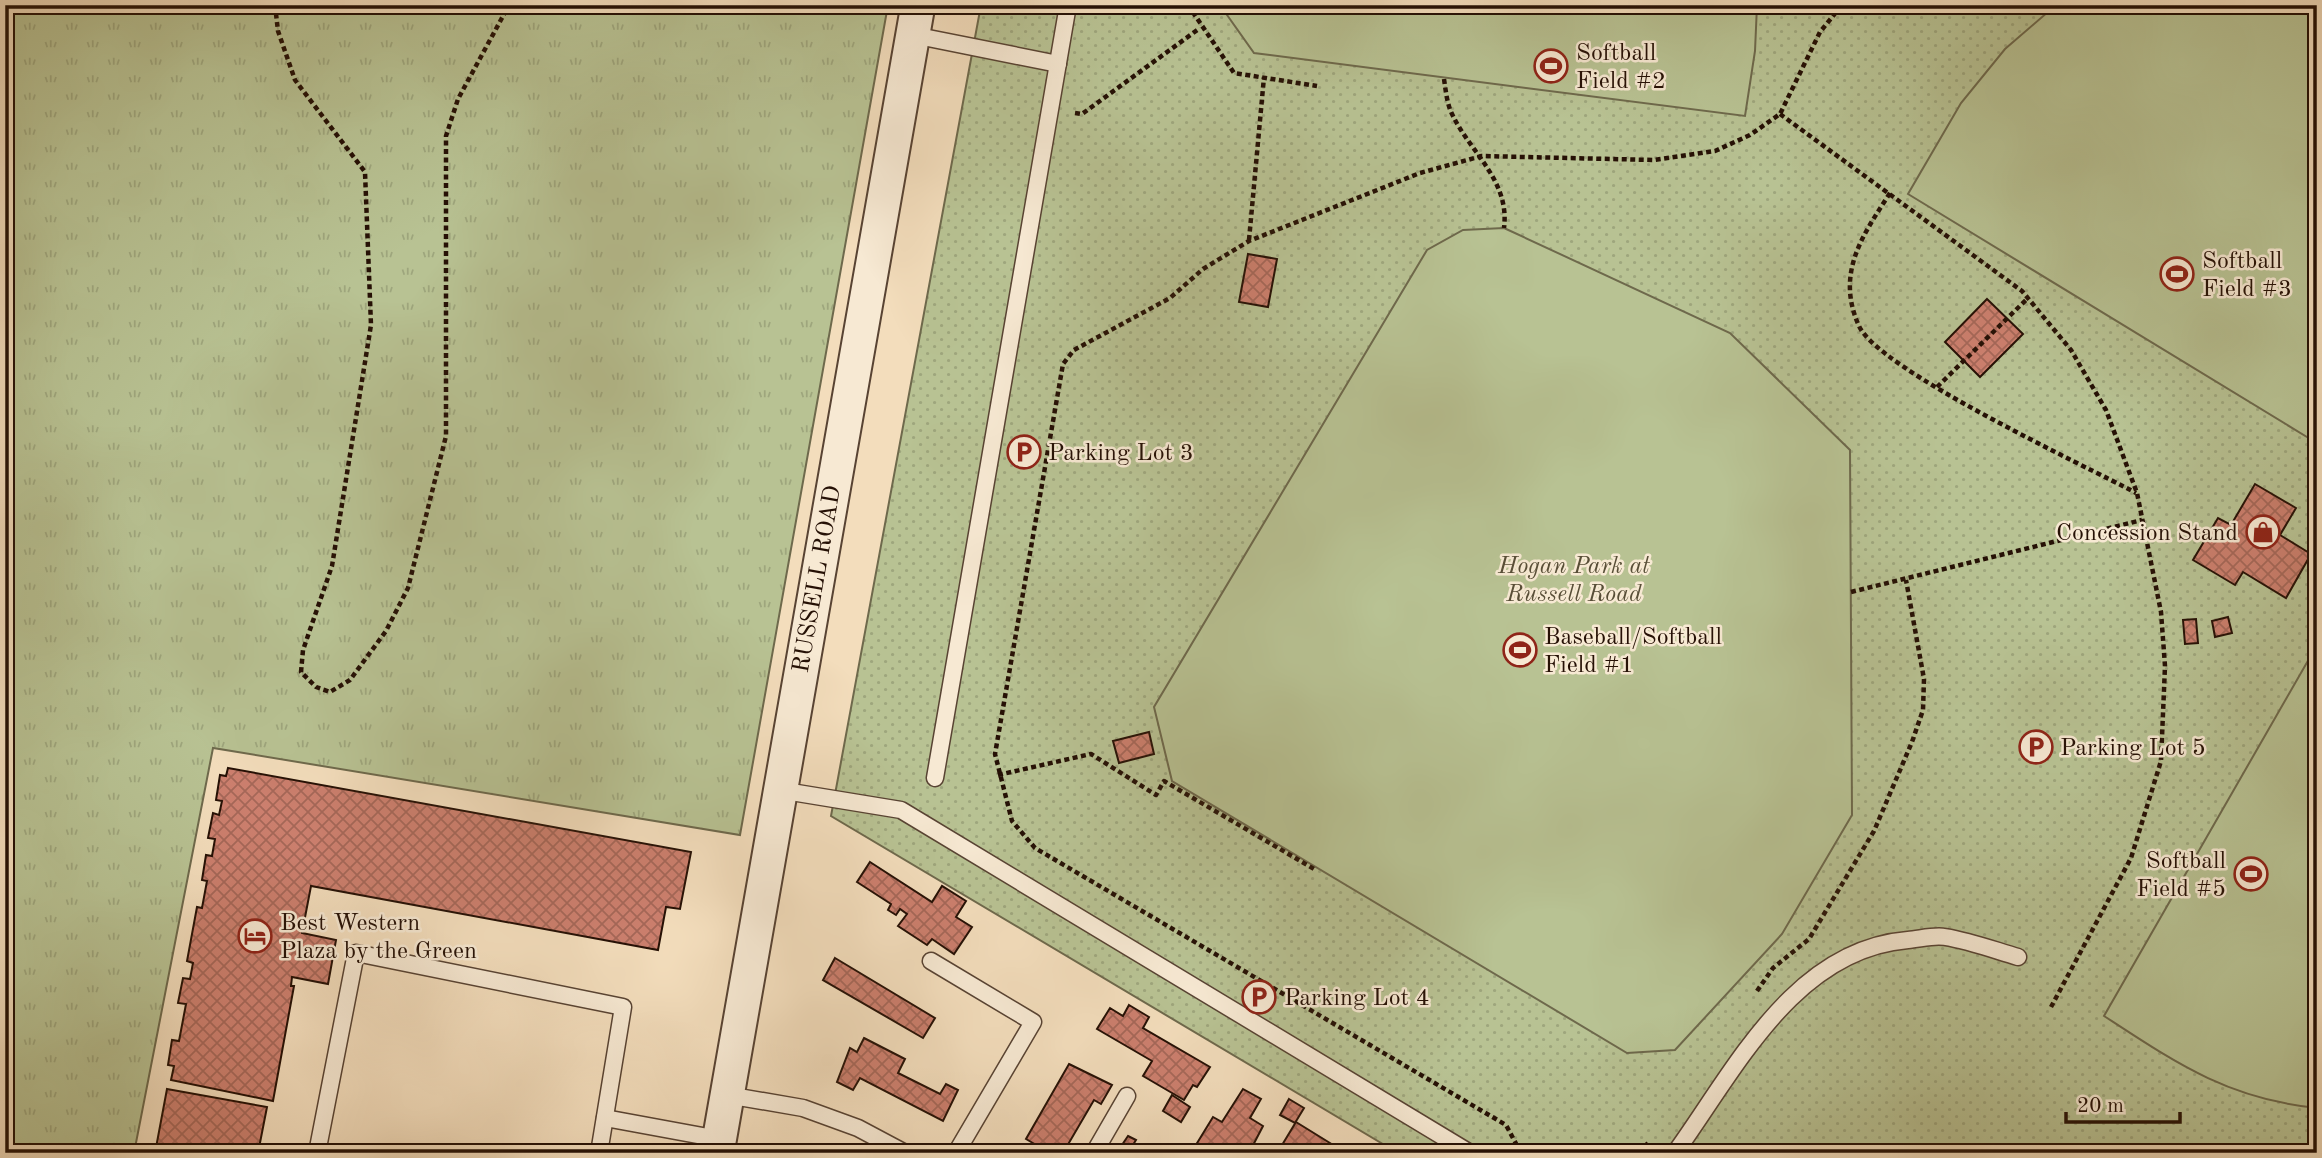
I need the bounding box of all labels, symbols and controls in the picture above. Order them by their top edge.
place label: Softball Field #2 [1576,42,1666,94]
sports icon: Softball Field #2 [1532,47,1570,85]
place label: Softball Field #3 [2202,250,2292,302]
sports icon: Softball Field #3 [2158,255,2196,293]
parking icon: Parking Lot 3 [1005,433,1043,471]
place label: Parking Lot 3 [1048,442,1194,466]
street label: RUSSELL ROAD [790,484,846,675]
shop icon: Concession Stand [2244,513,2282,551]
place label: Concession Stand [2056,522,2238,546]
park label: Hogan Park at Russell Road [1497,555,1650,607]
place label: Baseball/Softball Field #1 [1544,626,1722,678]
sports icon: Baseball/Softball Field #1 [1501,631,1539,669]
parking icon: Parking Lot 5 [2017,728,2055,766]
place label: Parking Lot 5 [2060,737,2206,761]
place label: Softball Field #5 [2136,850,2226,902]
sports icon: Softball Field #5 [2232,855,2270,893]
place label: Best Western Plaza by the Green [280,912,477,964]
hotel icon: Best Western Plaza by the Green [236,917,274,955]
parking icon: Parking Lot 4 [1240,978,1278,1016]
place label: Parking Lot 4 [1284,987,1430,1011]
scale bar [2066,1081,2180,1125]
text: 20 m [2077,1096,2124,1117]

